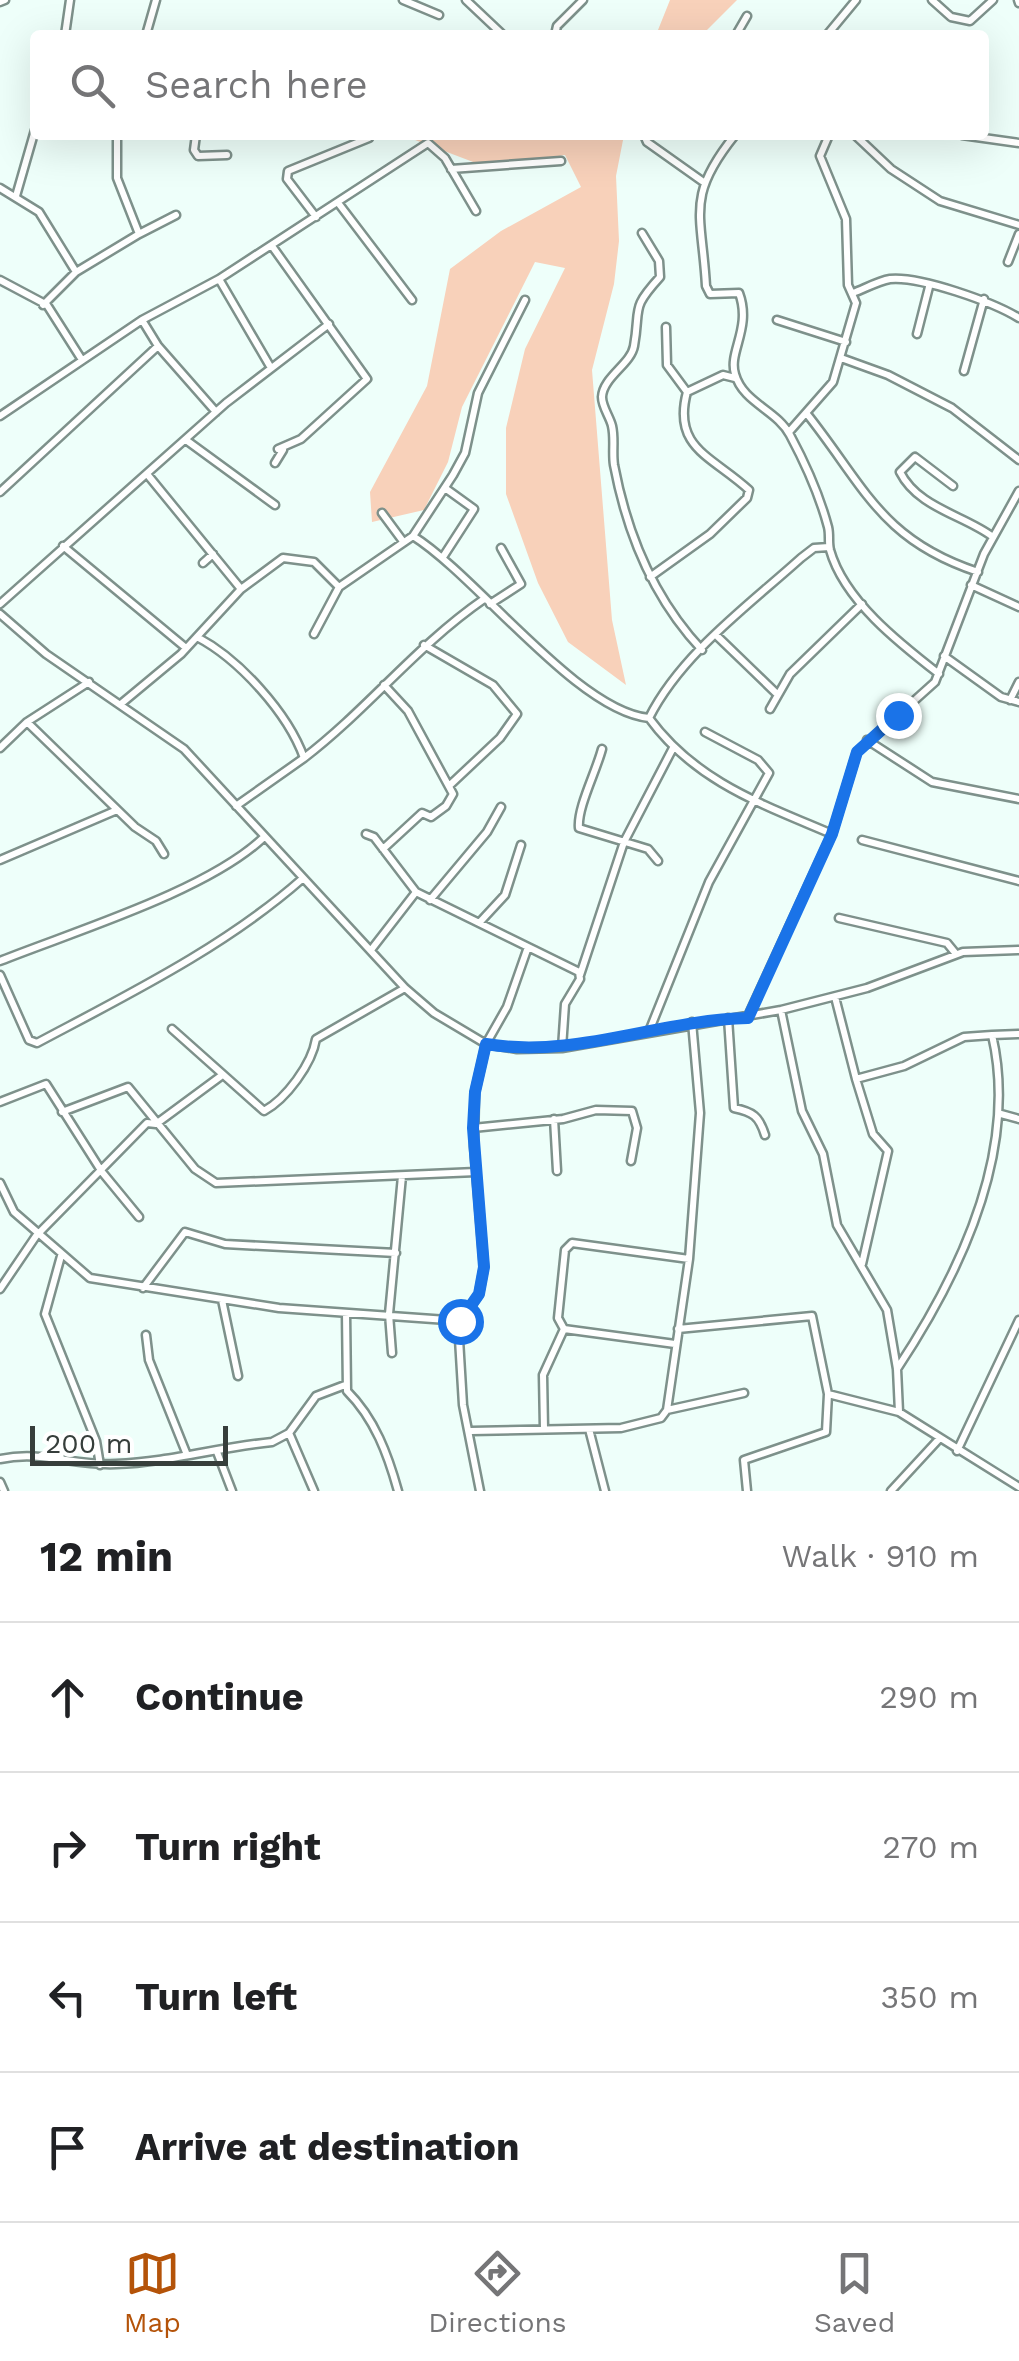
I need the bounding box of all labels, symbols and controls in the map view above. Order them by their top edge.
search box [30,30,989,140]
icon: search [65,58,120,113]
text: Search here [145,63,368,107]
route end [876,693,922,739]
route start [438,1299,484,1345]
scale bar [30,1421,228,1466]
text: 200 m [45,1427,132,1460]
text: 12 min [40,1532,173,1581]
text: Walk · 910 m [782,1537,979,1575]
icon: ahead [40,1670,95,1725]
text: Continue [135,1675,304,1719]
text: 290 m [879,1678,979,1716]
icon: right [40,1820,95,1875]
text: Turn right [135,1825,321,1869]
text: 270 m [882,1828,979,1866]
icon: left [40,1970,95,2025]
text: Turn left [135,1975,297,2019]
text: 350 m [880,1978,979,2016]
icon: arrive [40,2120,95,2175]
text: Arrive at destination [135,2125,520,2169]
tab: Map [124,2246,181,2339]
tab: Directions [428,2246,567,2339]
tab: Saved [814,2246,895,2339]

